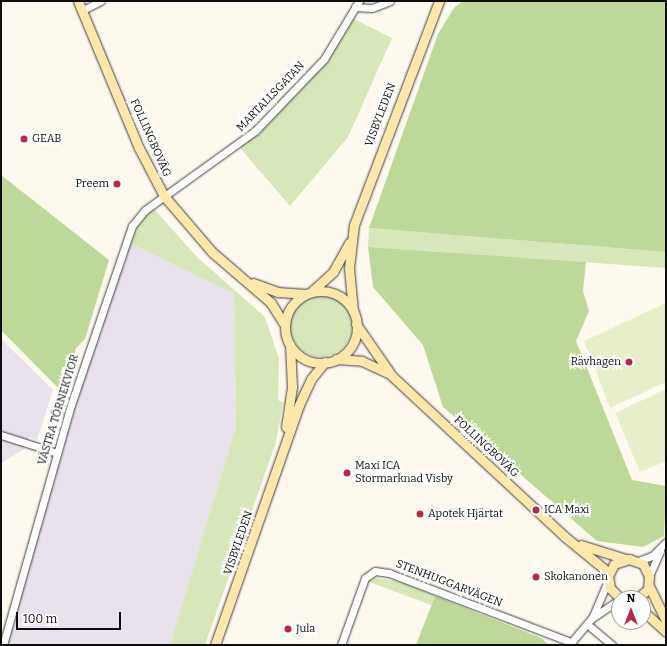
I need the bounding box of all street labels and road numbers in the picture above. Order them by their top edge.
street label: MARTALLSGATAN [234,59,308,135]
street label: VISBYLEDEN [363,81,399,149]
street label: FOLLINGBOVÄG [127,97,173,179]
street label: VÄSTRA TÖRNEKVIOR [36,353,82,467]
street label: FOLLINGBOVÄG [451,414,521,480]
street label: VISBYLEDEN [222,509,256,577]
street label: STENHUGGARVÄGEN [394,558,504,610]

